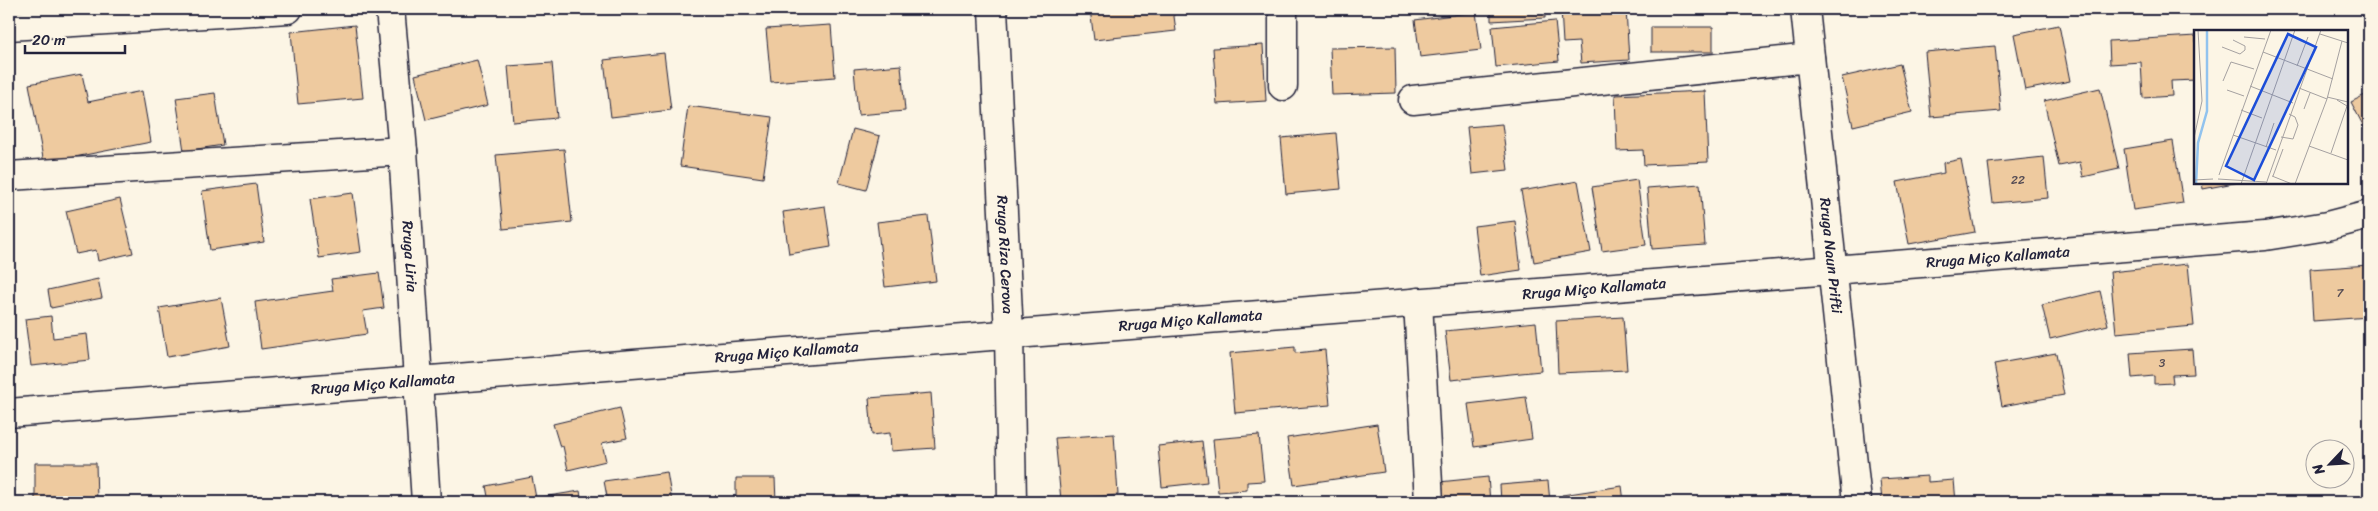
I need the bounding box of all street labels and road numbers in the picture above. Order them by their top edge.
street label: Rruga Riza Cerova [989,195,1021,315]
street label: Rruga Naun Prifti [1812,196,1850,316]
street label: Rruga Liria [395,220,425,293]
street label: Rruga Miço Kallamata [1925,238,2071,276]
street label: Rruga Miço Kallamata [1521,270,1667,307]
street label: Rruga Miço Kallamata [1118,302,1264,339]
street label: Rruga Miço Kallamata [714,333,860,371]
street label: Rruga Miço Kallamata [310,365,456,402]

